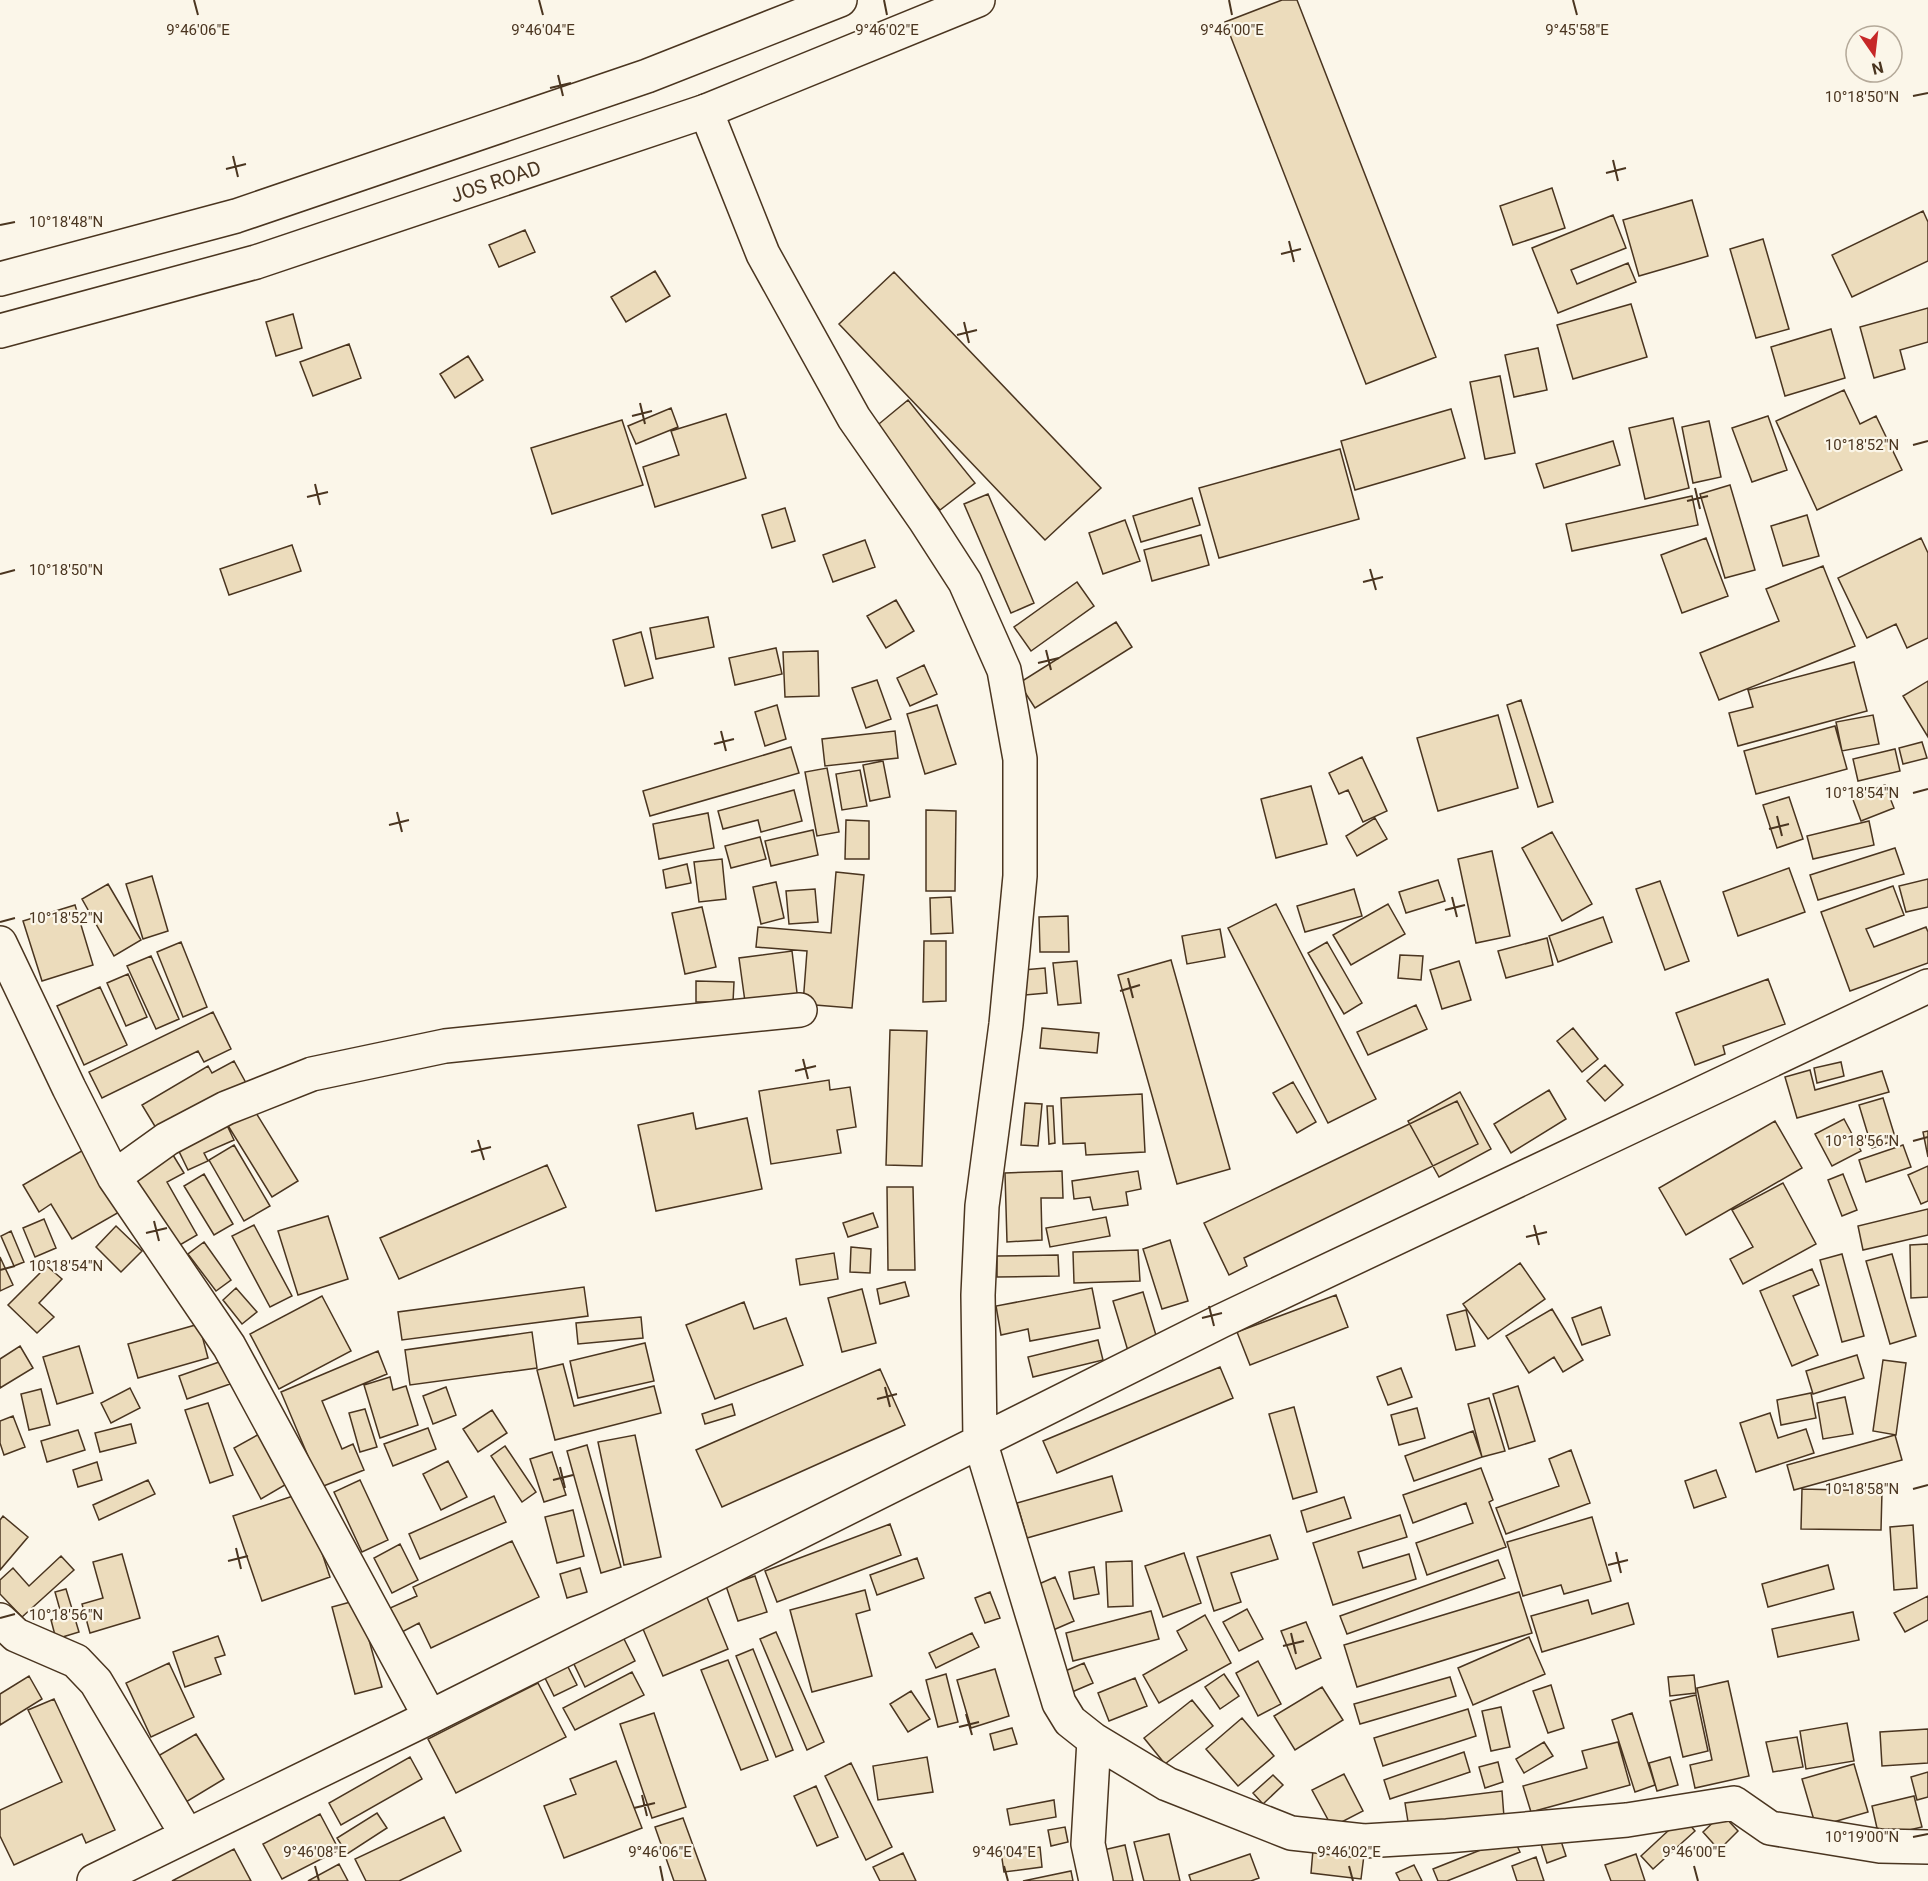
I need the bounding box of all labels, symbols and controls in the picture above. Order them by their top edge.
text: 9°46'06"E [166,21,230,39]
text: 9°46'04"E [511,21,575,39]
text: 9°46'02"E [855,21,919,39]
text: 9°46'00"E [1200,21,1264,39]
text: 9°45'58"E [1545,21,1609,39]
north arrow [1844,24,1904,84]
text: N [1870,57,1885,79]
text: 10°18'50"N [1825,88,1899,106]
street label: JOS ROAD [447,155,544,208]
text: 10°18'48"N [29,213,103,231]
text: 10°18'52"N [1825,436,1899,454]
text: 10°18'50"N [29,561,103,579]
text: 10°18'54"N [1825,784,1899,802]
text: 10°18'52"N [29,909,103,927]
text: 10°18'56"N [1825,1132,1899,1150]
text: 10°18'54"N [29,1257,103,1275]
text: 10°18'58"N [1825,1480,1899,1498]
text: 10°18'56"N [29,1606,103,1624]
text: 10°19'00"N [1825,1828,1899,1846]
text: 9°46'08"E [283,1843,347,1861]
text: 9°46'06"E [628,1843,692,1861]
text: 9°46'04"E [972,1843,1036,1861]
text: 9°46'02"E [1317,1843,1381,1861]
text: 9°46'00"E [1662,1843,1726,1861]

